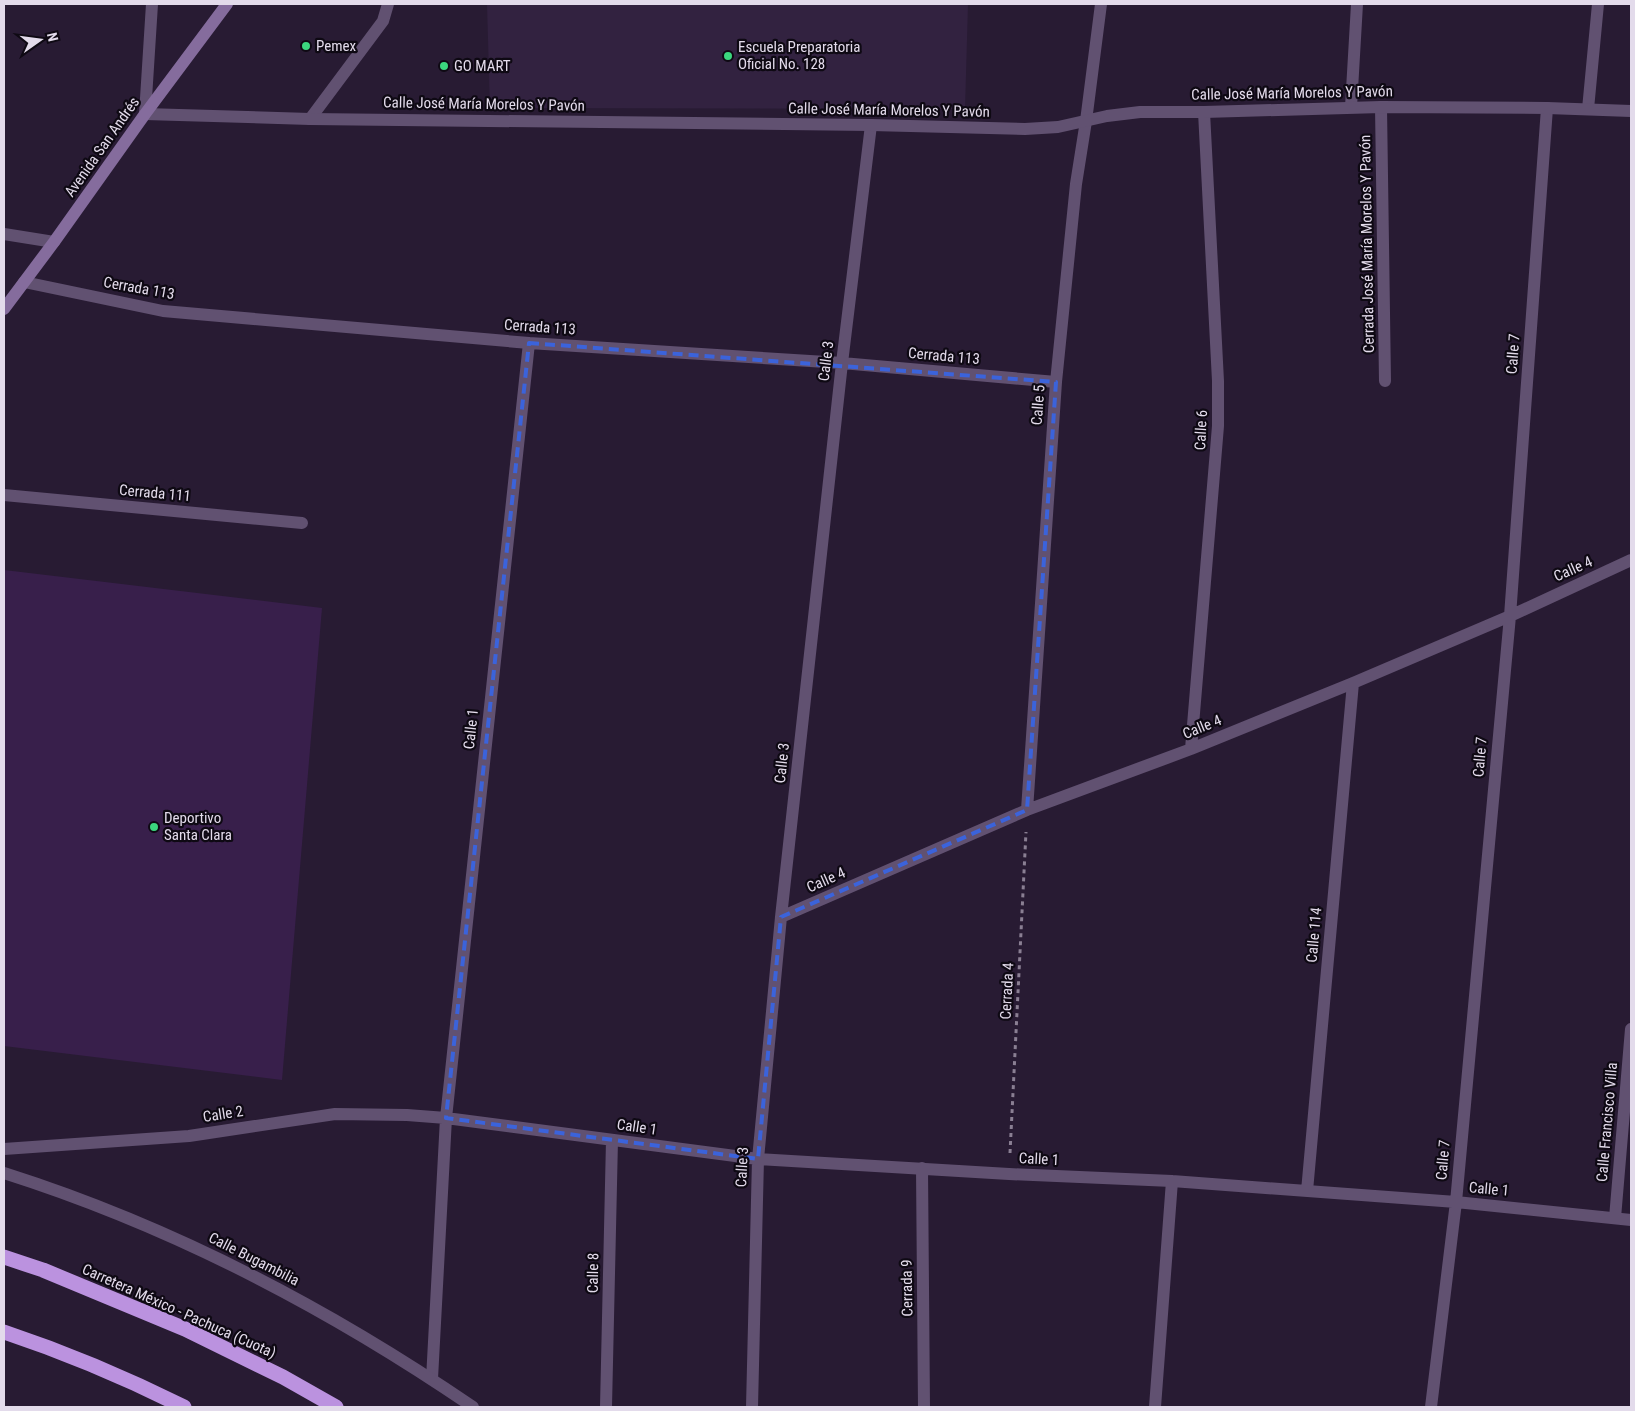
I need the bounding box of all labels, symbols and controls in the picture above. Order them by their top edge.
north arrow [15,15,65,65]
text: N [44,31,61,43]
place label: Pemex [316,37,357,55]
place label: Escuela Preparatoria Oficial No. 128 [738,38,860,73]
marker: Pemex [300,40,312,52]
marker: Escuela Preparatoria Oficial No. 128 [722,50,734,62]
place label: GO MART [454,57,511,75]
marker: GO MART [438,60,450,72]
street label: Calle José María Morelos Y Pavón [1191,82,1393,104]
street label: Avenida San Andrés [61,93,143,200]
street label: Calle José María Morelos Y Pavón [383,93,585,115]
street label: Calle José María Morelos Y Pavón [788,99,990,121]
street label: Cerrada José María Morelos Y Pavón [1356,135,1378,353]
street label: Cerrada 113 [102,273,176,303]
street label: Cerrada 113 [504,316,576,338]
street label: Calle 7 [1503,333,1523,375]
street label: Calle 3 [815,340,837,382]
street label: Cerrada 113 [907,344,981,368]
street label: Calle 5 [1028,384,1048,426]
street label: Calle 6 [1191,409,1211,451]
street label: Cerrada 111 [118,481,192,505]
street label: Calle 4 [1551,553,1595,585]
street label: Calle 1 [460,708,482,750]
street label: Calle 4 [1180,711,1224,743]
street label: Calle 7 [1469,736,1491,778]
street label: Calle 3 [771,742,793,784]
place label: Deportivo Santa Clara [164,809,232,844]
marker: Deportivo Santa Clara [148,821,160,833]
street label: Calle 4 [804,864,848,896]
street label: Calle 114 [1303,907,1325,963]
street label: Cerrada 4 [997,962,1017,1020]
street label: Calle Francisco Villa [1593,1062,1621,1182]
street label: Calle 2 [202,1102,244,1126]
street label: Calle 1 [616,1115,658,1139]
street label: Calle 7 [1432,1139,1454,1181]
street label: Calle 3 [732,1146,752,1188]
street label: Calle 1 [1018,1149,1060,1169]
street label: Calle 1 [1468,1178,1510,1200]
street label: Calle Bugambilia [206,1228,302,1290]
street label: Calle 8 [584,1253,602,1293]
street label: Cerrada 9 [898,1259,916,1317]
street label: Carretera México - Pachuca (Cuota) [79,1260,279,1362]

